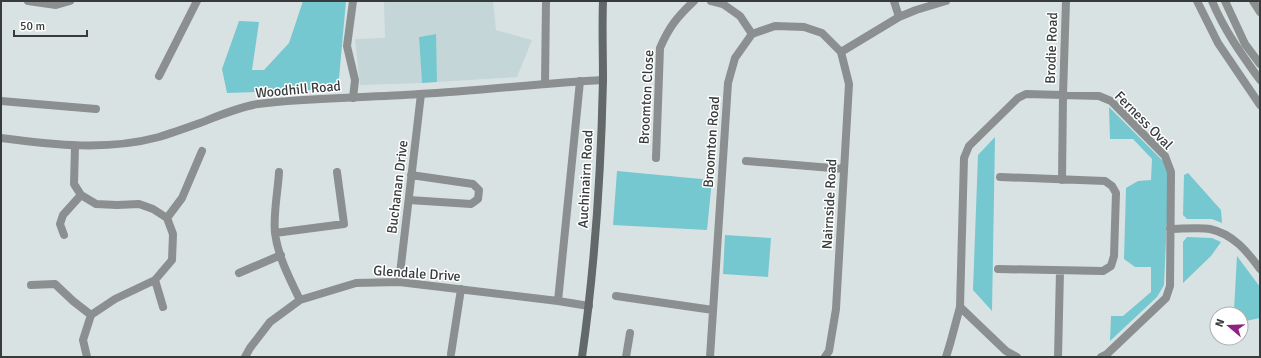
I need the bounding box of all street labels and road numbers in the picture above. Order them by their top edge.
street label: Brodie Road [1042,12,1061,84]
street label: Broomton Close [636,49,657,145]
street label: Woodhill Road [255,77,342,102]
street label: Ferness Oval [1111,88,1176,153]
street label: Broomton Road [700,96,723,188]
street label: Auchinairn Road [574,129,597,229]
street label: Buchanan Drive [383,139,412,235]
street label: Nairnside Road [819,158,840,250]
street label: Glendale Drive [373,262,461,285]

